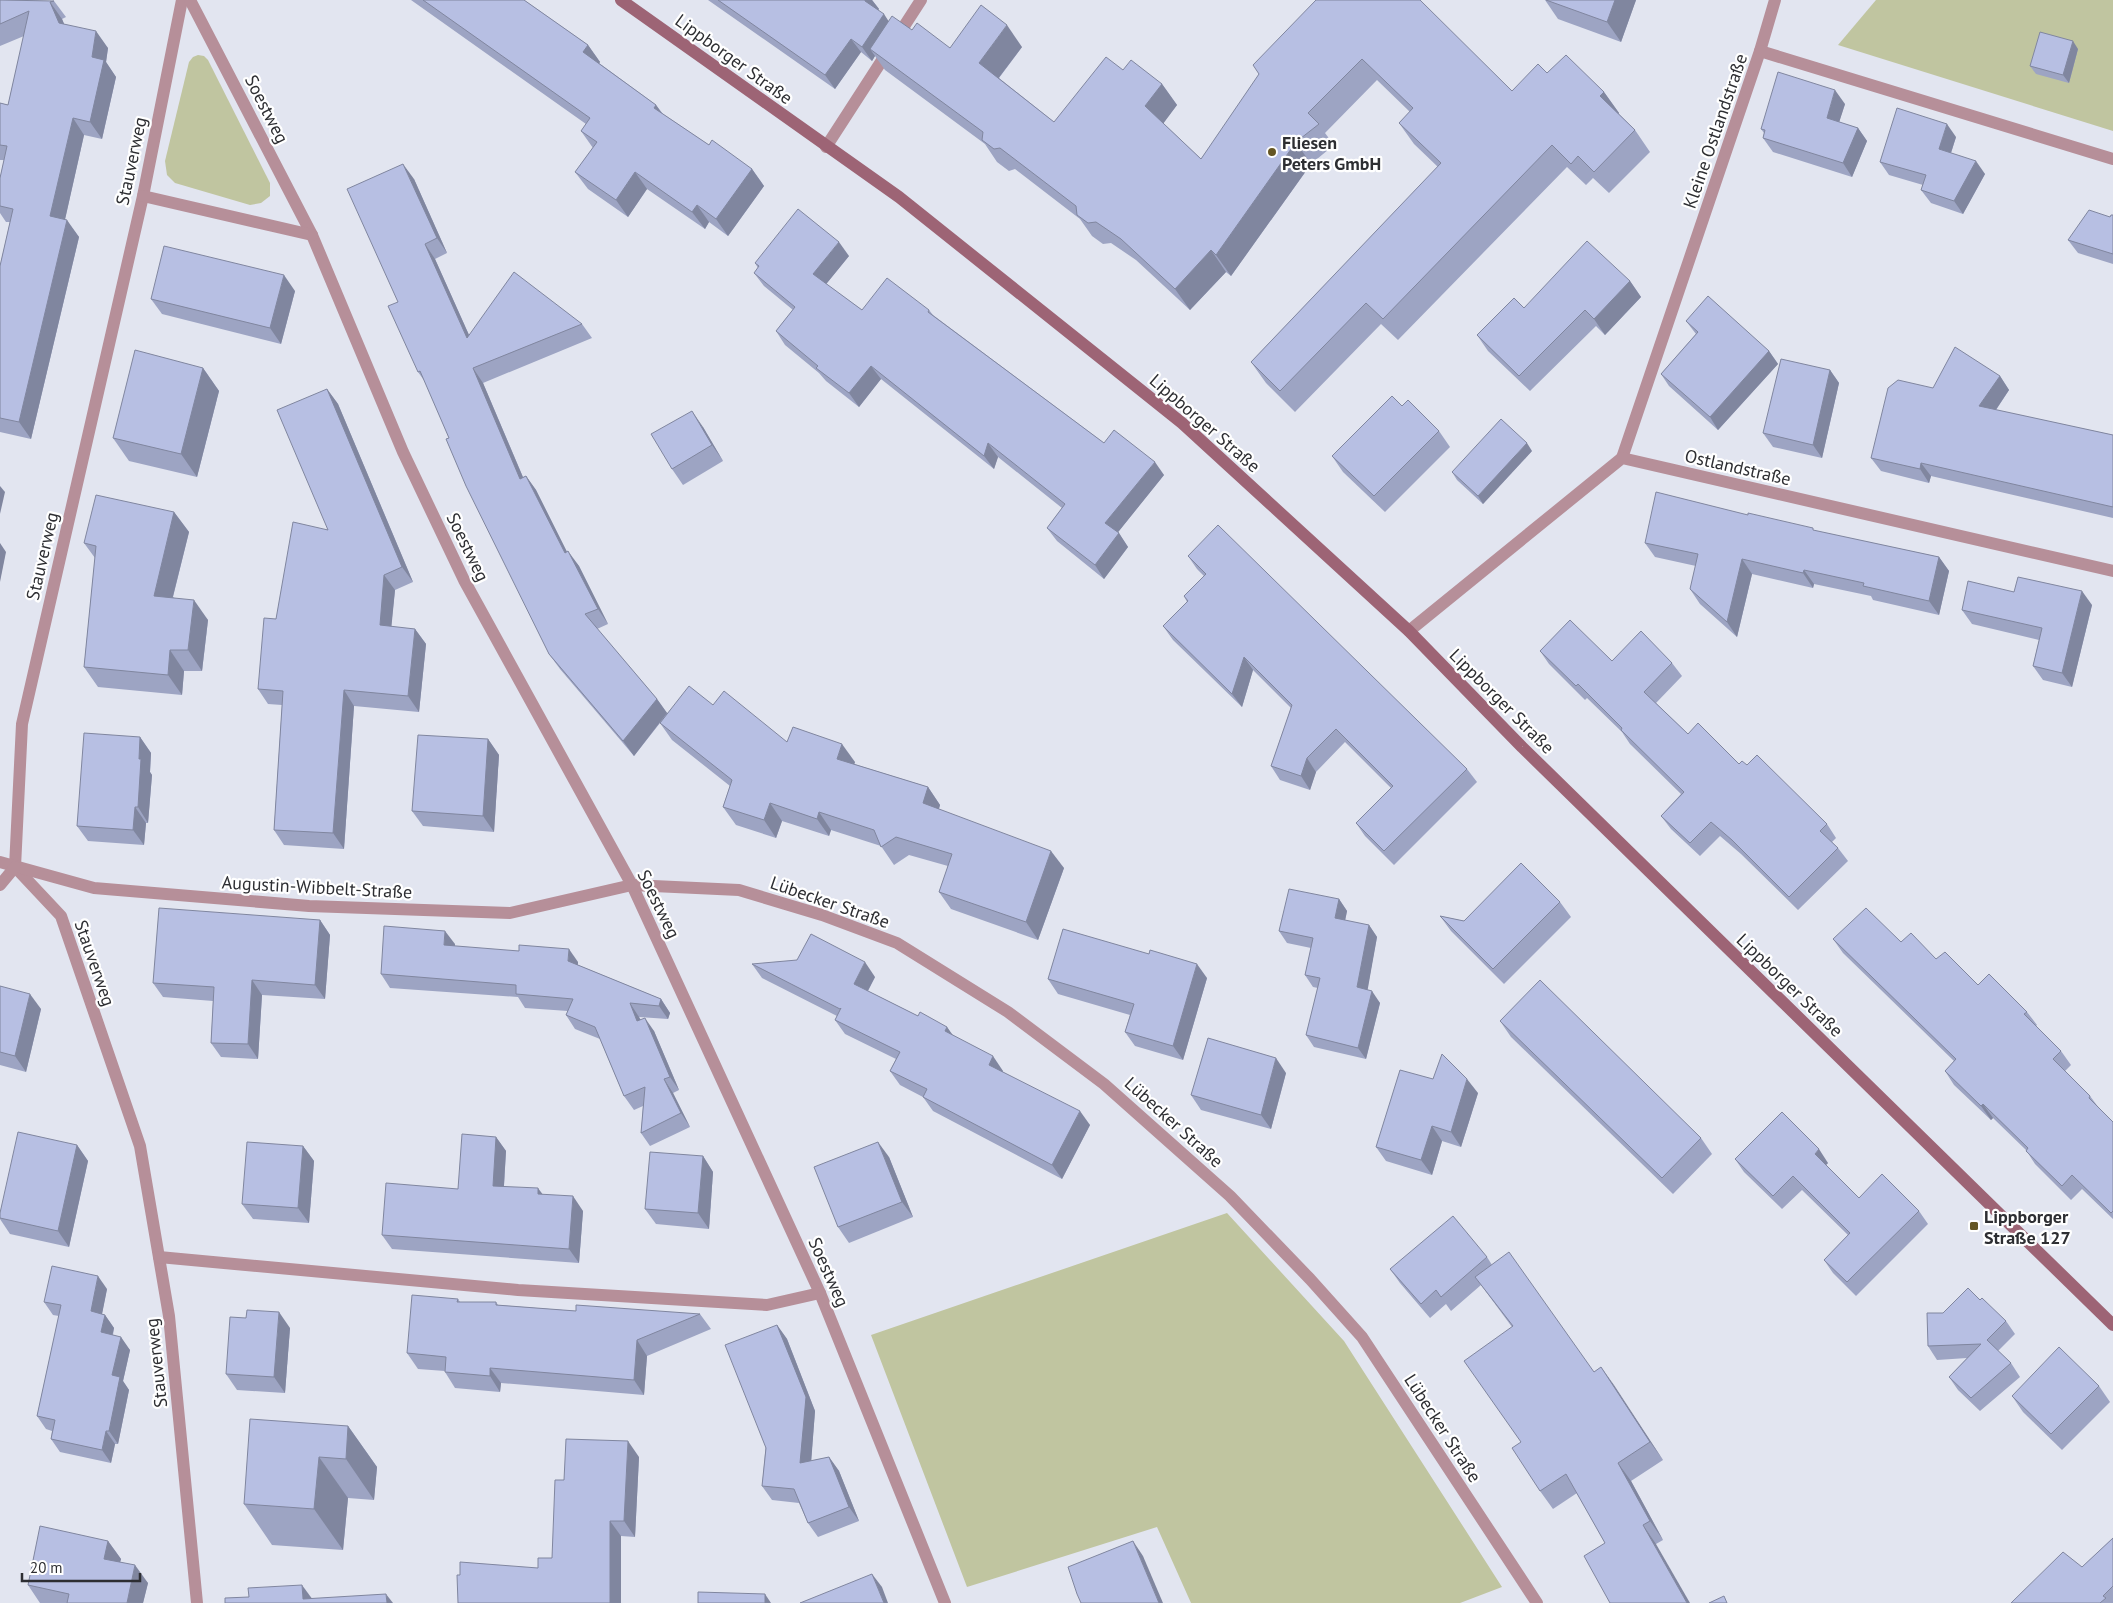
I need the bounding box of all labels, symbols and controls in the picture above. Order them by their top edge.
street label: Lippborger Straße [671,9,797,109]
street label: Kleine Ostlandstraße [1678,51,1752,211]
street label: Soestweg [240,71,294,147]
street label: Stauverweg [110,115,152,207]
place label: Fliesen Peters GmbH [1282,131,1381,175]
marker: Fliesen Peters GmbH [1266,146,1278,158]
street label: Lippborger Straße [1145,369,1265,477]
street label: Ostlandstraße [1683,444,1793,490]
street label: Soestweg [442,509,494,585]
street label: Stauverweg [21,510,63,602]
street label: Lippborger Straße [1445,644,1559,758]
street label: Soestweg [633,866,685,942]
street label: Augustin-Wibbelt-Straße [221,871,413,903]
street label: Lübecker Straße [767,871,893,933]
street label: Stauverweg [70,917,120,1009]
street label: Lippborger Straße [1732,928,1848,1042]
street label: Lübecker Straße [1120,1072,1228,1172]
place label: Lippborger Straße 127 [1984,1205,2071,1249]
marker: Lippborger Straße 127 [1968,1220,1980,1232]
street label: Soestweg [804,1234,854,1310]
street label: Stauverweg [140,1317,172,1409]
street label: Lübecker Straße [1399,1369,1487,1487]
scale bar [22,1550,140,1582]
text: 20 m [30,1558,63,1577]

